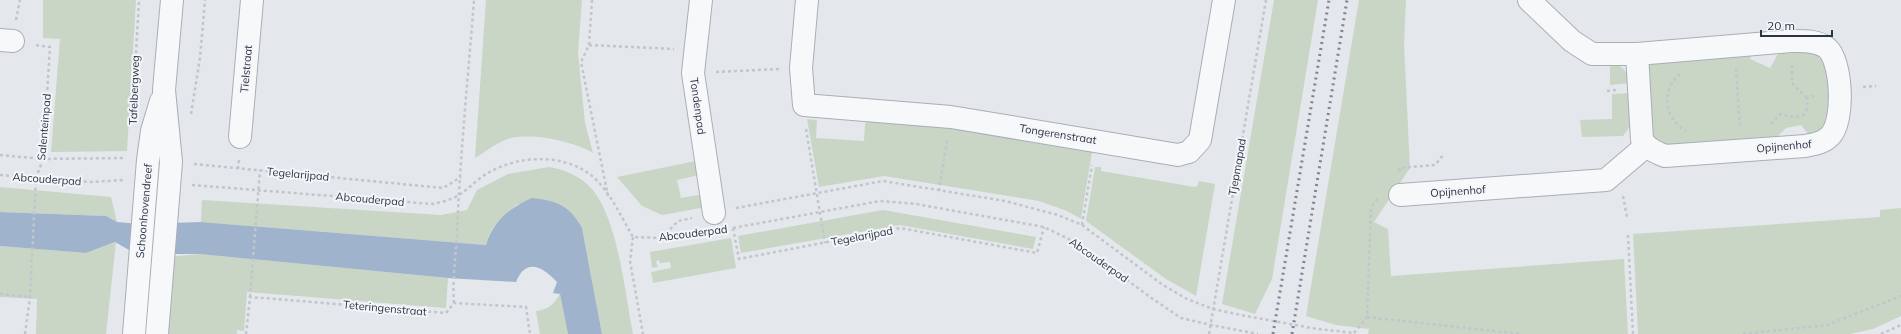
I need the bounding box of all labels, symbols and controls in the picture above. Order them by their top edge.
scale bar [1761,12,1832,38]
text: 20 m [1767,18,1795,33]
street label: Tielstraat [237,44,255,94]
street label: Tafelbergweg [126,55,142,125]
street label: Tondenpad [687,77,709,135]
street label: Salenteinpad [34,93,54,161]
street label: Tongerenstraat [1019,121,1098,147]
street label: Tjepmapad [1225,137,1249,197]
street label: Opijnenhof [1756,137,1813,155]
street label: Schoonhovendreef [133,163,155,259]
street label: Tegelarijpad [266,164,330,184]
street label: Abcouderpad [12,170,82,188]
street label: Opijnenhof [1430,182,1486,200]
street label: Abcouderpad [335,189,405,209]
street label: Abcouderpad [658,222,728,244]
street label: Tegelarijpad [830,223,894,249]
street label: Abcouderpad [1067,234,1131,286]
street label: Teteringenstraat [343,297,428,319]

